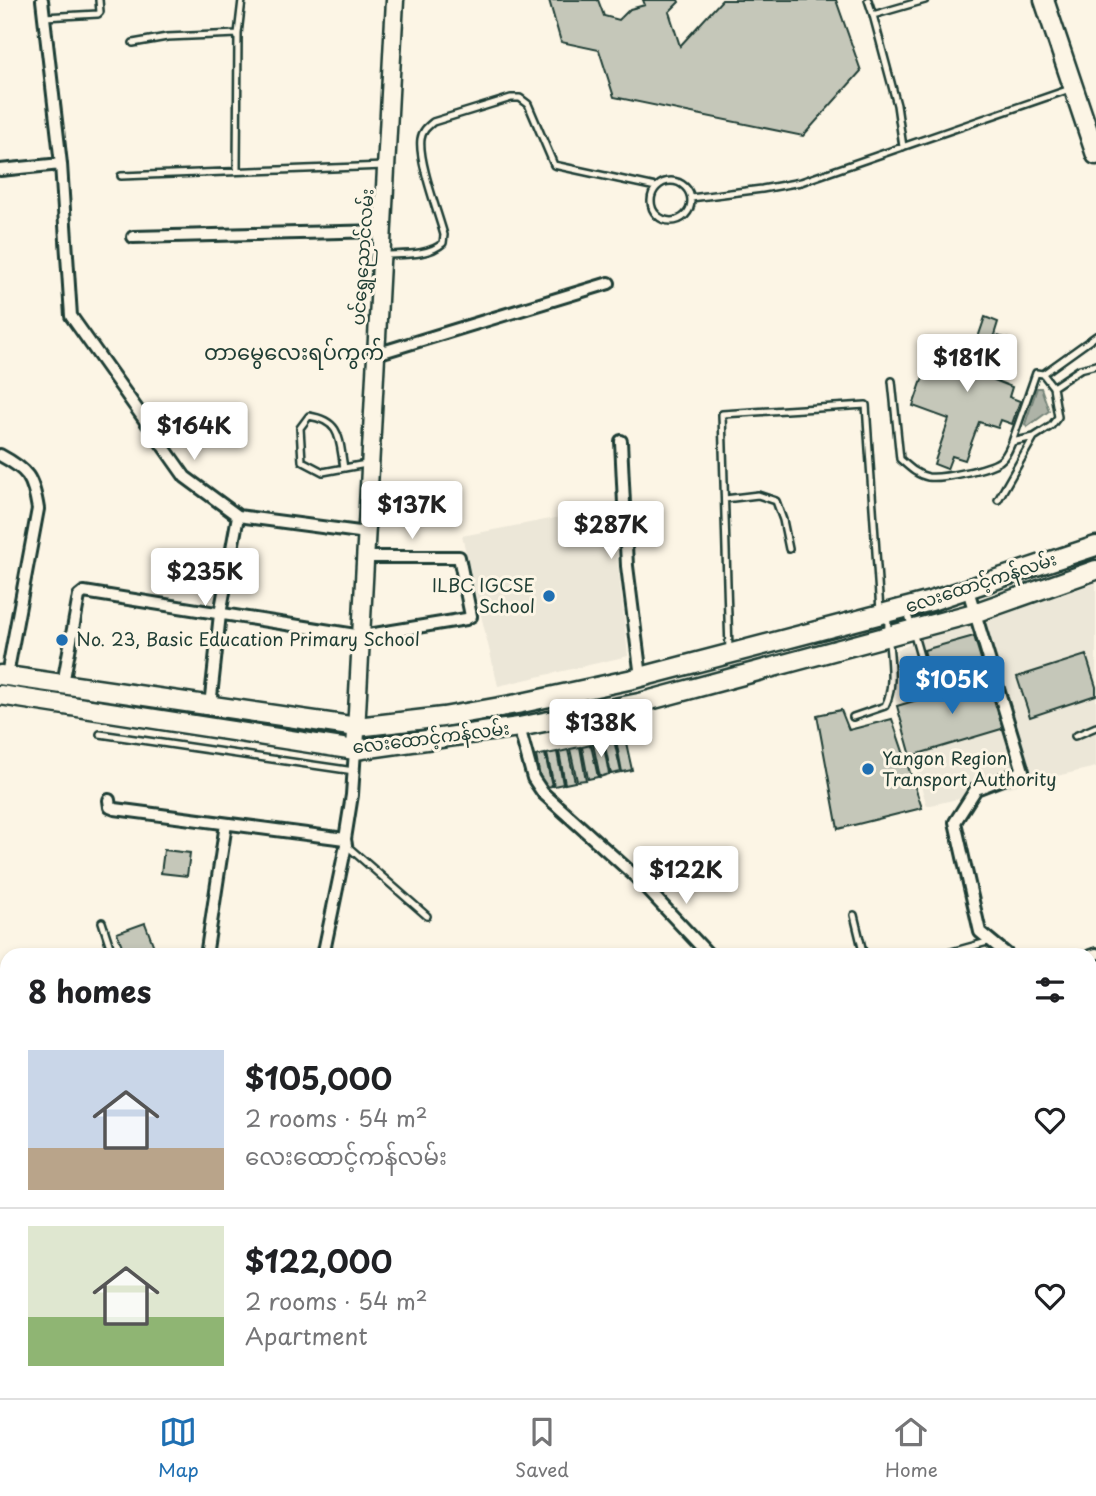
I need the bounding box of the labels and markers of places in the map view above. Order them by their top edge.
pin: $181K [918,334,1016,394]
pin: $164K [145,402,243,462]
pin: $137K [363,482,461,541]
pin: $287K [562,502,660,561]
pin: $235K [156,548,254,608]
place label: ILBC IGCSE School [432,571,535,619]
marker: ILBC IGCSE School [541,588,557,604]
place label: No. 23, Basic Education Primary School [76,625,420,652]
marker: No. 23, Basic Education Primary School [54,632,70,648]
pin: $105K [903,656,1001,716]
pin: $138K [552,700,650,759]
place label: Yangon Region Transport Authority [882,744,1056,792]
marker: Yangon Region Transport Authority [860,761,876,777]
pin: $122K [637,846,735,906]

